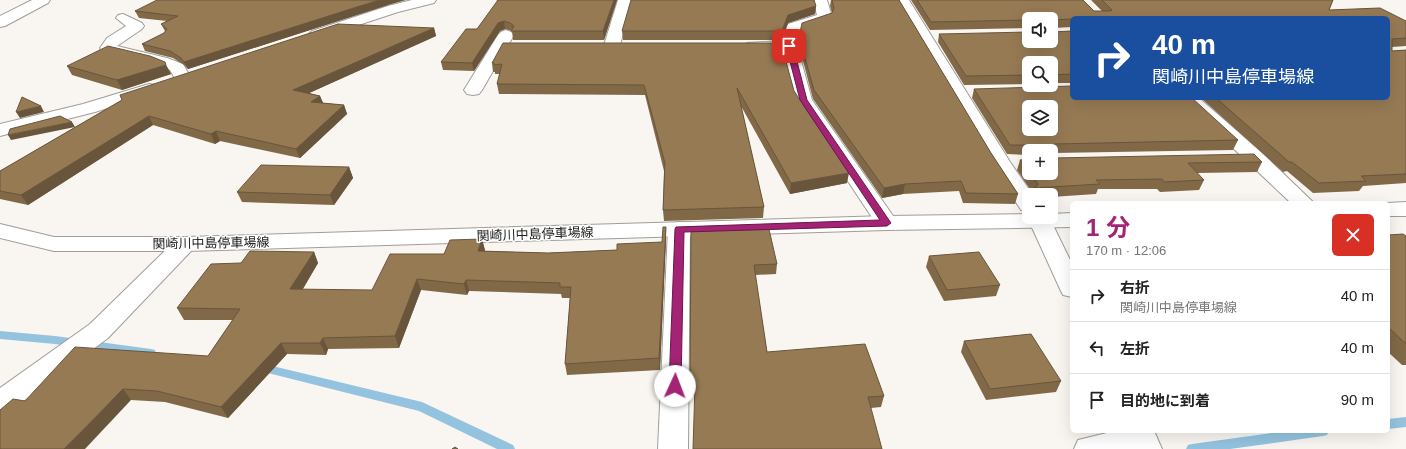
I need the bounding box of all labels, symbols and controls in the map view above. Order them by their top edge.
map controls [1022,12,1058,224]
button: sound [1022,12,1058,48]
pin [772,29,806,63]
text: 40 m [1152,29,1216,60]
icon: right [1086,32,1138,84]
icon: arrive [778,35,800,57]
button: search [1022,56,1058,92]
text: 関崎川中島停車場線 [1152,67,1314,87]
button: layers [1022,100,1058,136]
button: + [1022,144,1058,180]
button: − [1022,188,1058,224]
text: 1 分 [1086,214,1130,241]
button: close [1332,214,1374,256]
street label: 関崎川中島停車場線 [476,224,594,244]
street label: 関崎川中島停車場線 [152,234,270,252]
text: 170 m · 12:06 [1086,243,1166,258]
text: 右折 [1120,279,1150,296]
icon: right [1086,285,1108,307]
text: 40 m [1341,287,1374,304]
text: 関崎川中島停車場線 [1120,300,1237,315]
icon: left [1086,337,1108,359]
text: 40 m [1341,339,1374,356]
text: 左折 [1120,340,1150,357]
position arrow [654,365,696,407]
icon: arrive [1086,389,1108,411]
text: 90 m [1341,391,1374,408]
text: 目的地に到着 [1120,392,1210,409]

